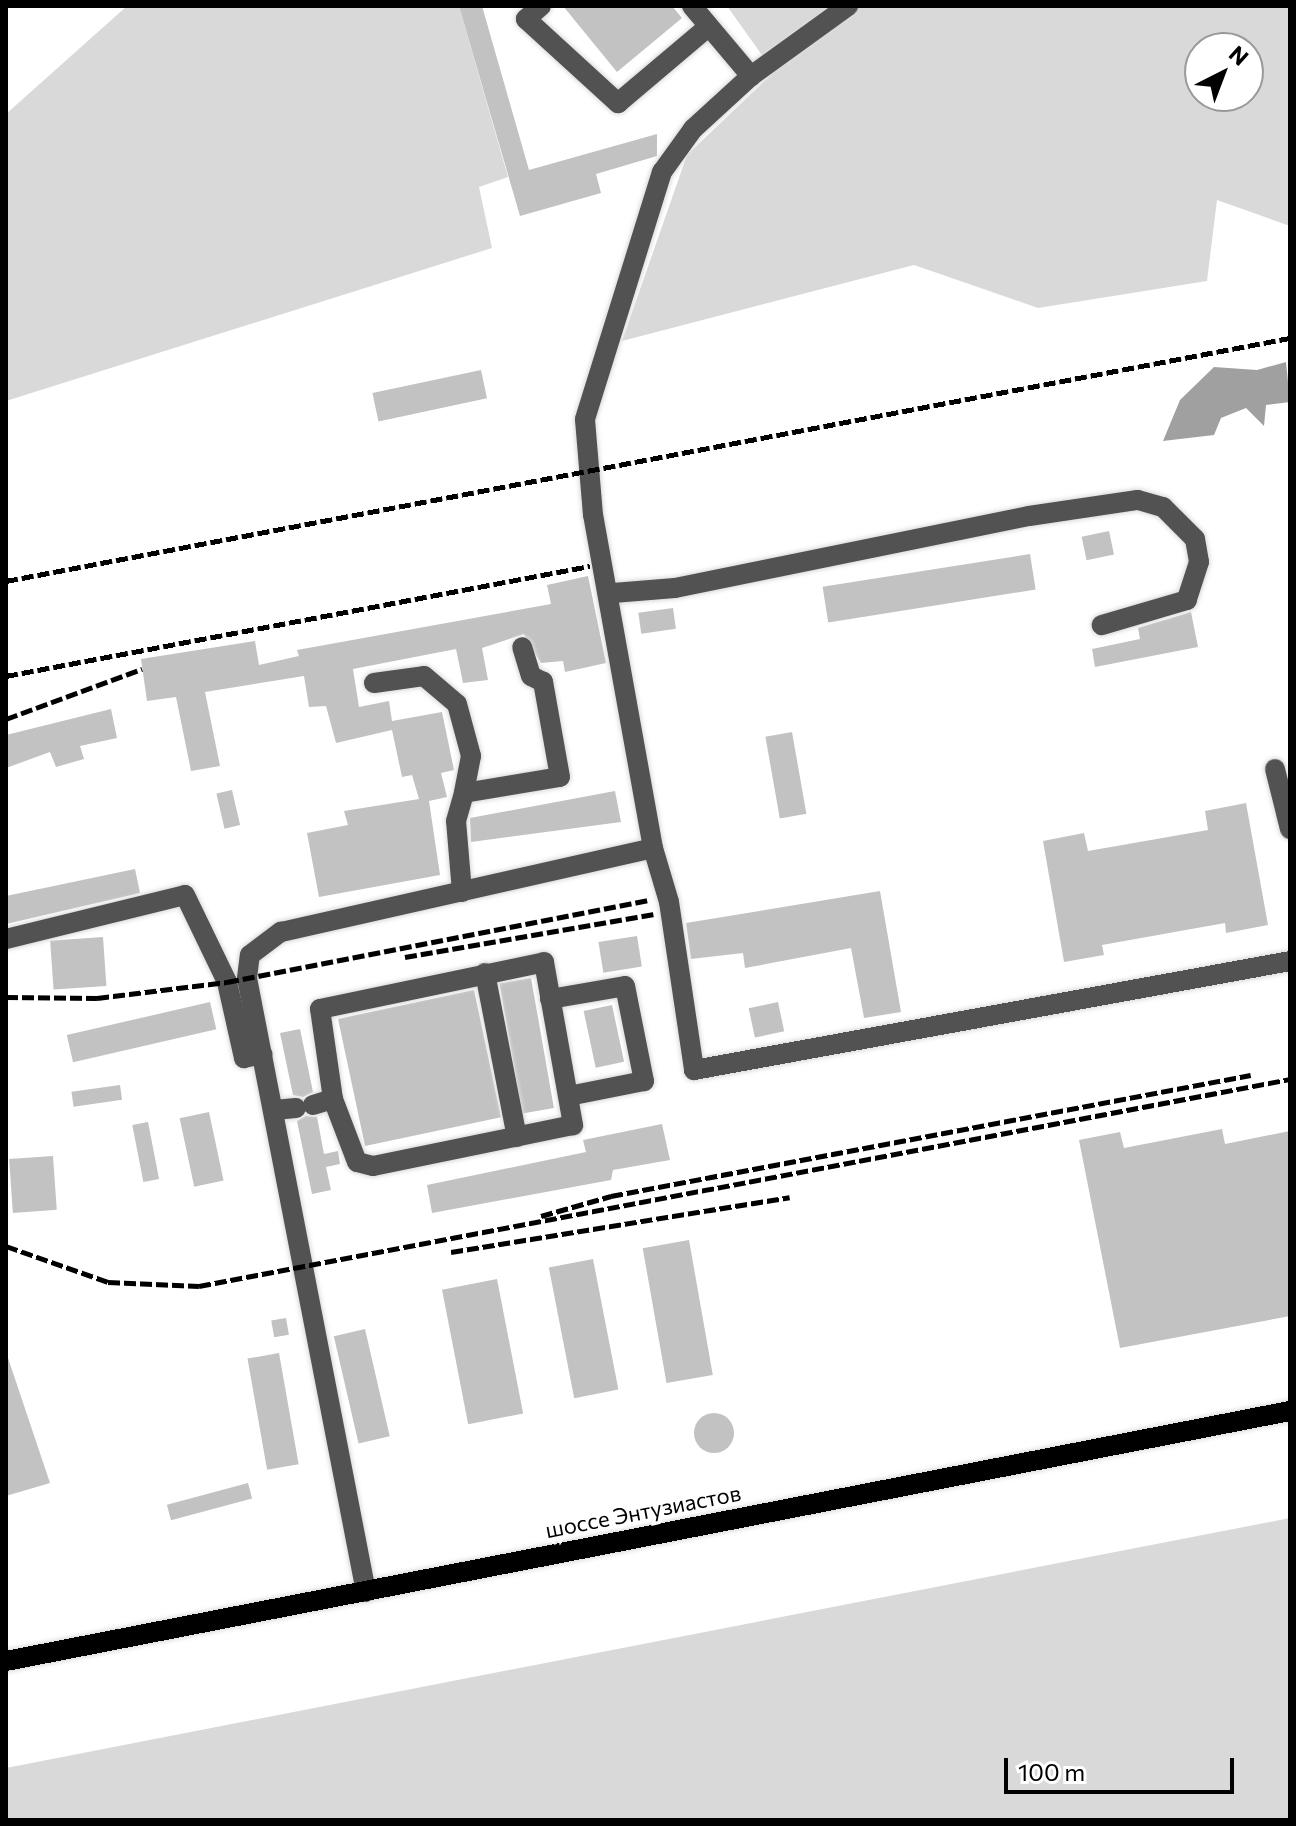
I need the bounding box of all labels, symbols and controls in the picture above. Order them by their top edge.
north arrow [1184,32,1264,112]
text: N [1224,40,1254,71]
street label: шоссе Энтузиастов [543,1479,743,1543]
scale bar [1008,1742,1238,1792]
text: 100 m [1018,1757,1085,1786]

